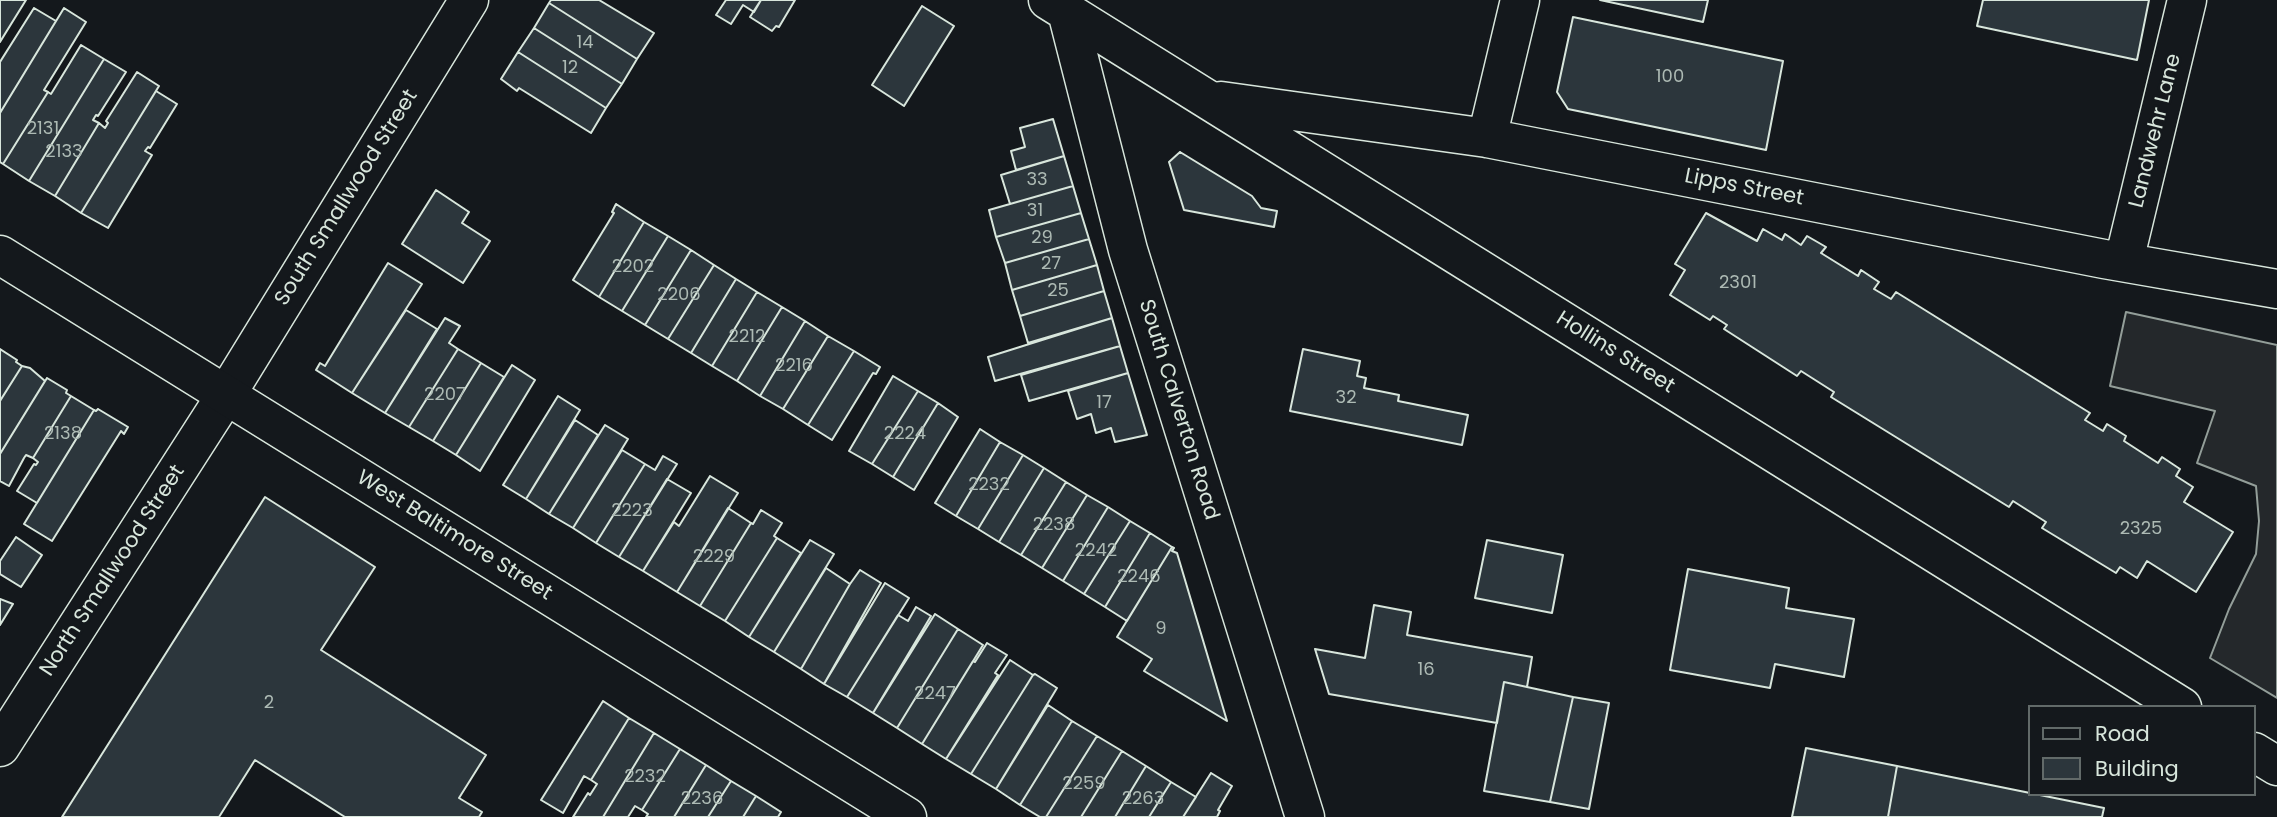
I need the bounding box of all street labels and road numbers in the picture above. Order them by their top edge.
street label: Landwehr Lane [2125,51,2187,211]
street label: South Smallwood Street [270,85,424,311]
street label: Lipps Street [1682,164,1806,212]
street label: South Calverton Road [1132,297,1224,523]
street label: Hollins Street [1551,307,1679,399]
street label: North Smallwood Street [35,461,191,681]
street label: West Baltimore Street [352,465,556,607]

